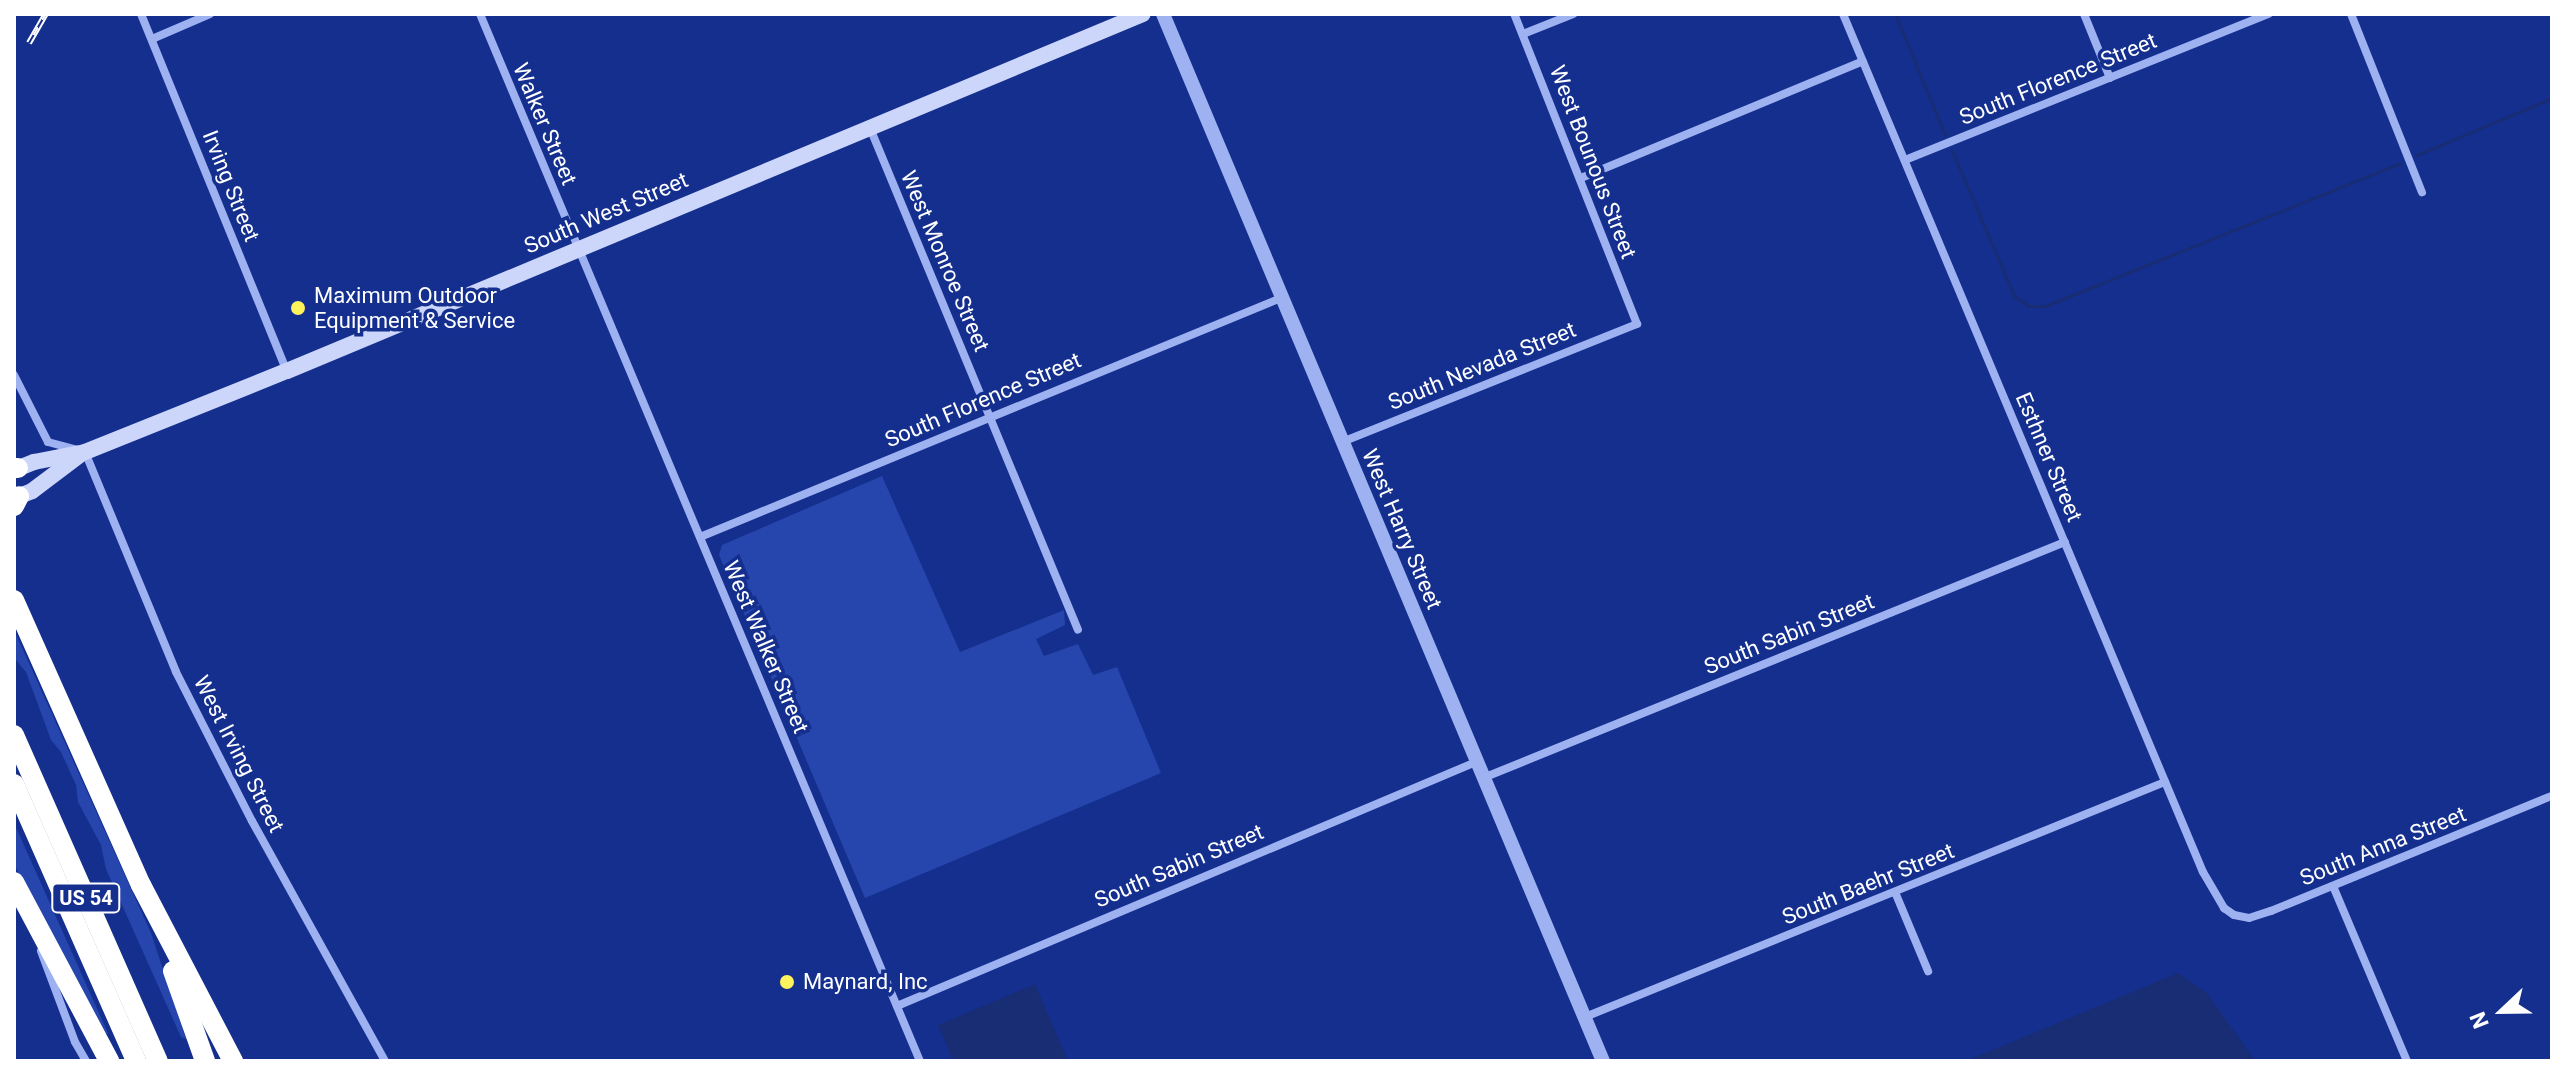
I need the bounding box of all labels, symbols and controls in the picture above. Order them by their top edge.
street label: South Florence Street [1956,27,2160,131]
street label: Walker Street [507,59,583,189]
street label: West Bounous Street [1544,62,1642,262]
street label: Irving Street [197,127,265,245]
street label: South West Street [520,167,692,259]
street label: West Monroe Street [895,167,995,355]
place label: Maximum Outdoor Equipment & Service [314,282,515,334]
marker: Maximum Outdoor Equipment & Service [289,299,307,317]
street label: South Nevada Street [1384,316,1580,416]
street label: South Florence Street [881,347,1085,453]
street label: Esthner Street [2010,388,2088,526]
street label: West Harry Street [1356,445,1448,613]
street label: West Walker Street [718,557,814,737]
street label: South Sabin Street [1700,588,1878,680]
street label: West Irving Street [188,671,290,837]
street label: South Anna Street [2296,801,2470,891]
street label: South Sabin Street [1091,819,1267,913]
street label: South Baehr Street [1778,838,1958,930]
road number: US 54 [50,882,122,914]
place label: Maynard, Inc [803,969,928,995]
north arrow [2462,971,2542,1051]
marker: Maynard, Inc [778,973,796,991]
text: N [2465,1008,2494,1032]

